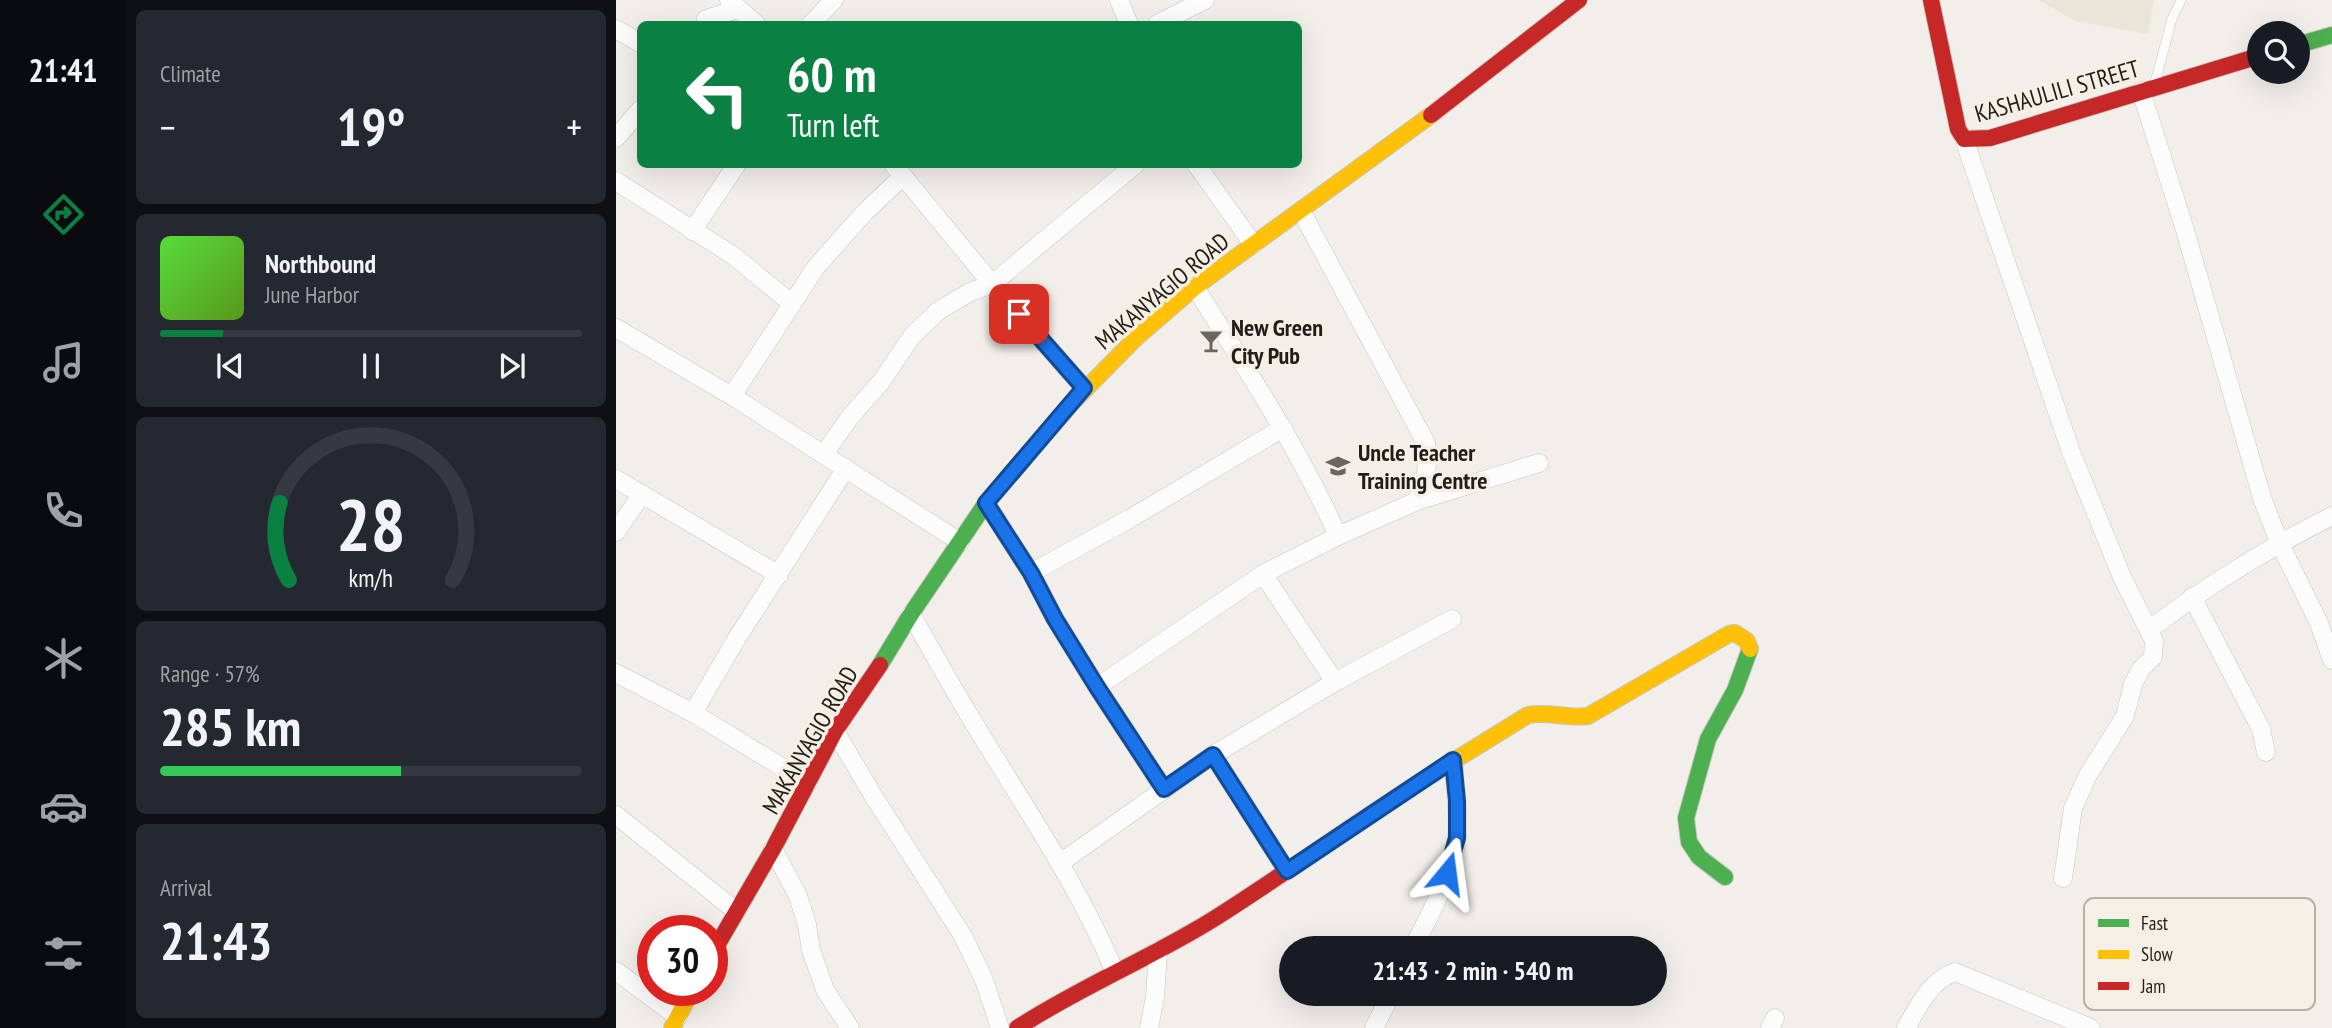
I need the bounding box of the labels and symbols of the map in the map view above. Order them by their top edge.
street label: KASHAULILI STREET [1971,53,2143,129]
street label: MAKANYAGIO ROAD [1089,226,1235,356]
pin [989,284,1049,344]
place label: New Green City Pub [1231,312,1323,371]
bar icon: New Green City Pub [1197,327,1225,355]
place label: Uncle Teacher Training Centre [1358,437,1487,496]
school or university icon: Uncle Teacher Training Centre [1324,452,1352,480]
street label: MAKANYAGIO ROAD [755,661,865,819]
position arrow [1410,836,1484,910]
legend [2084,898,2315,1010]
text: Fast [2141,911,2169,935]
speed limit sign: 30 [637,915,728,1006]
text: Slow [2141,942,2174,966]
text: Jam [2140,974,2166,998]

